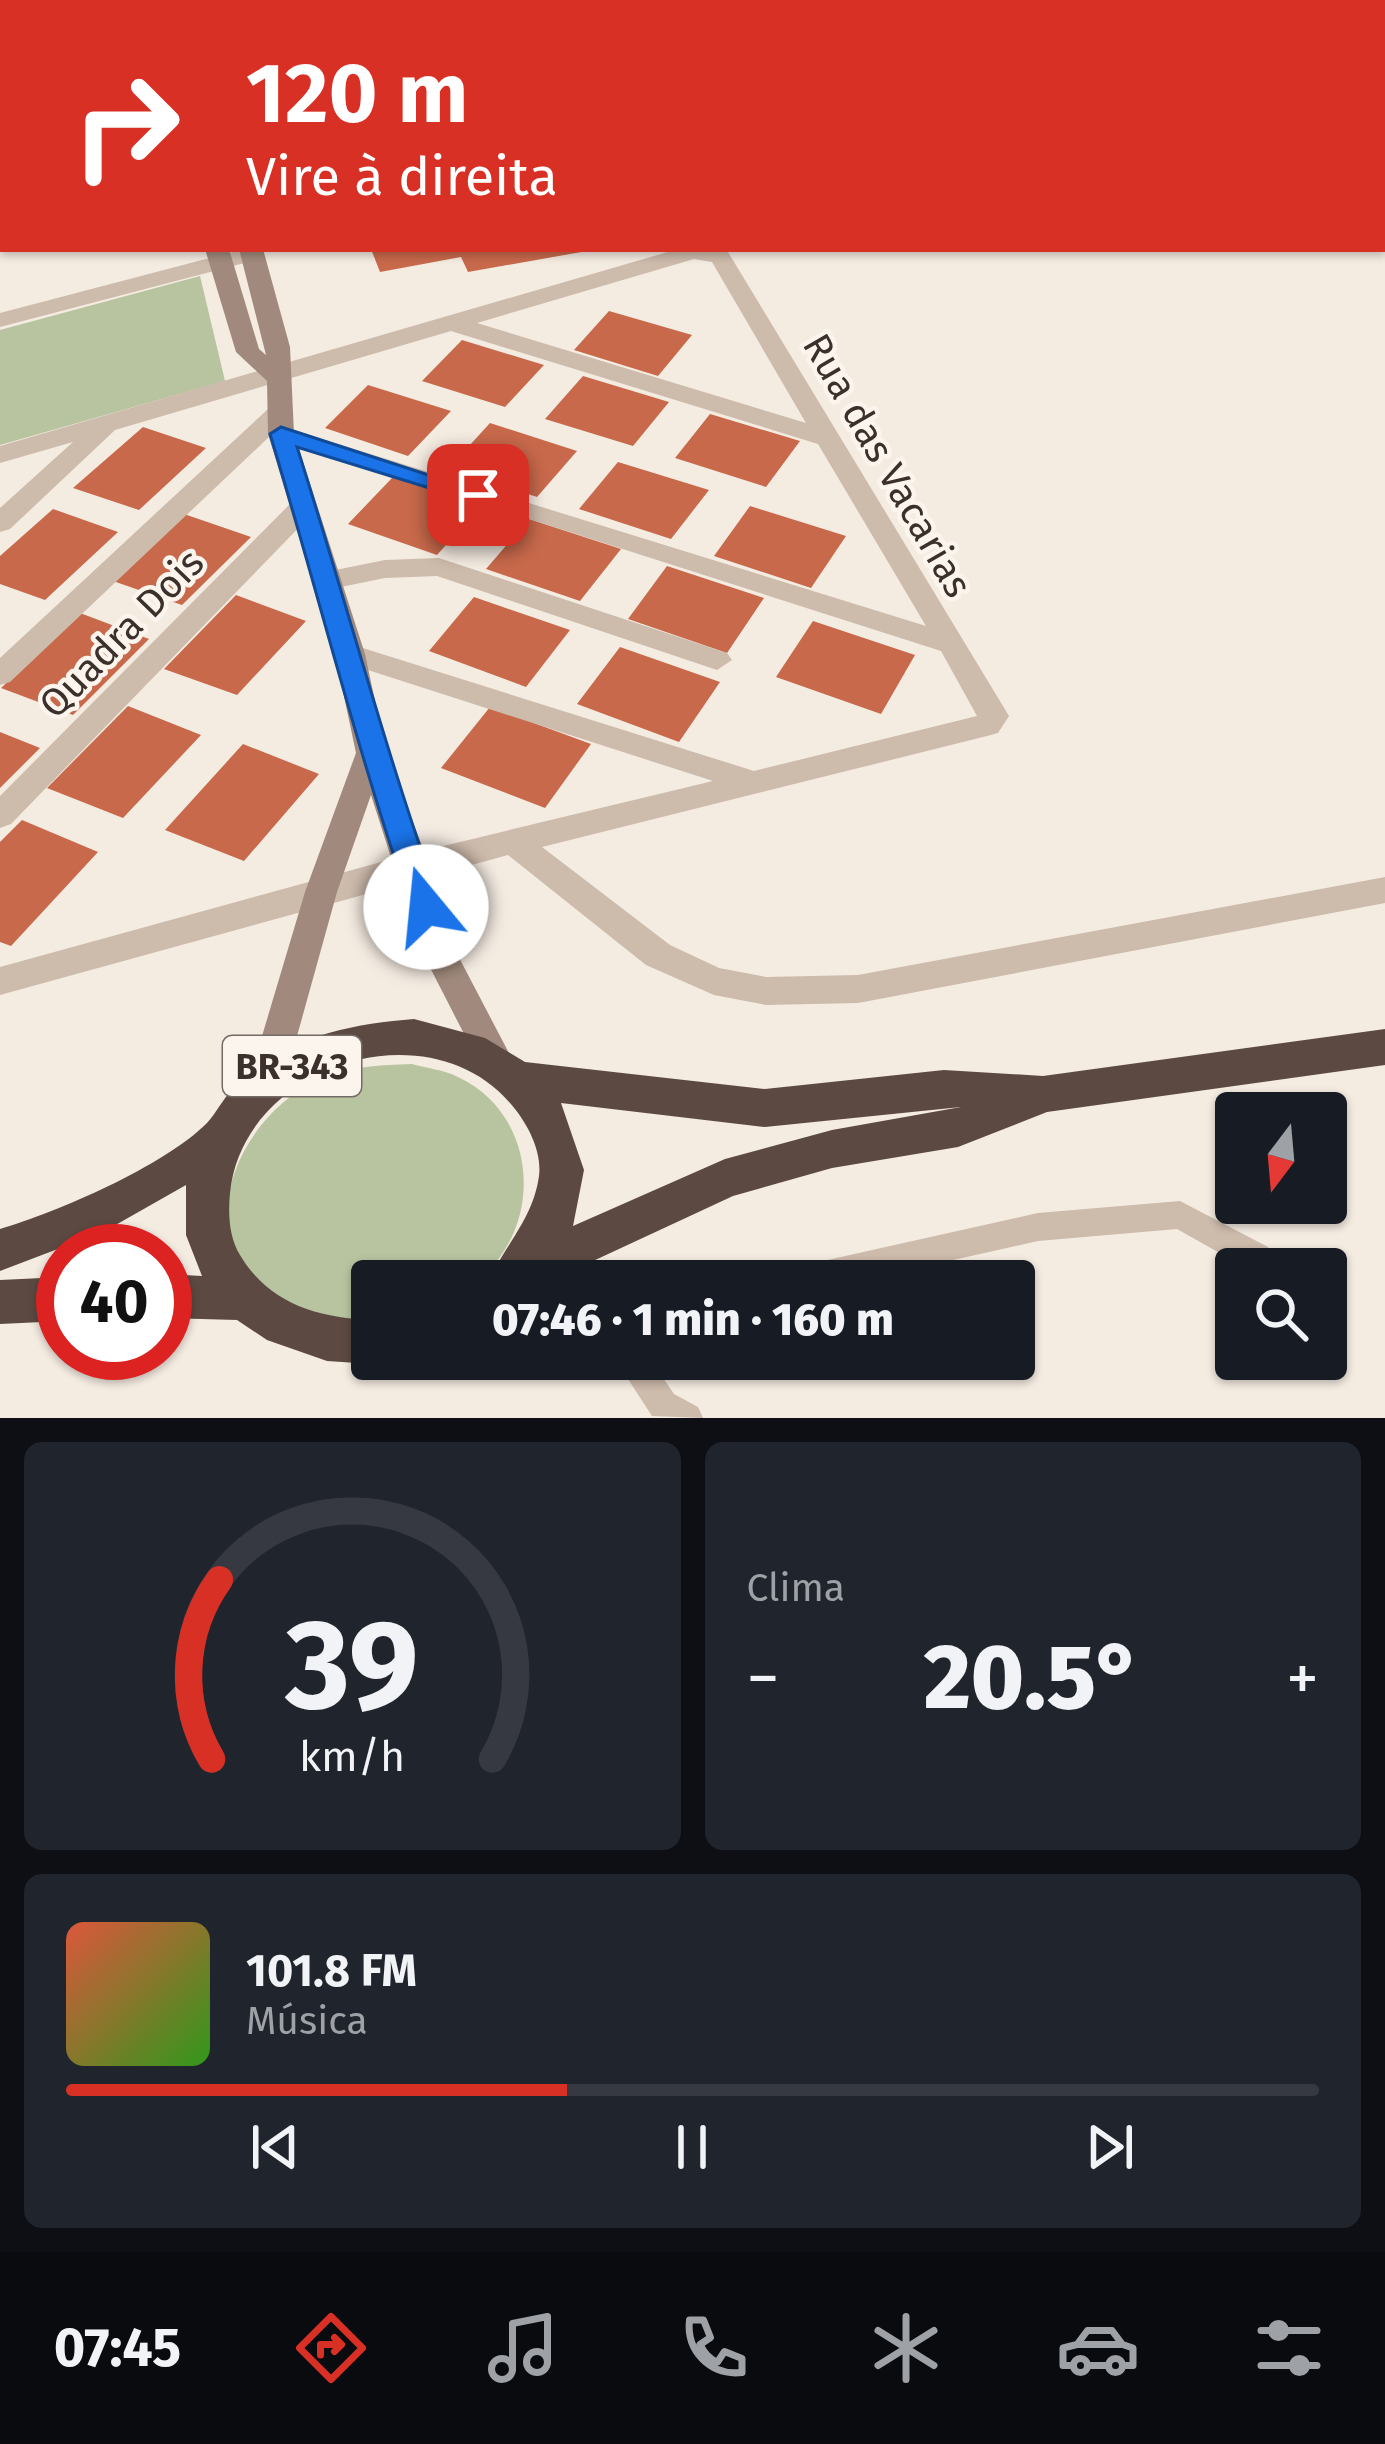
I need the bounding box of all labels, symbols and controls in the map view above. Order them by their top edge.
text: 120 m [246,43,468,144]
icon: right [48,48,204,204]
text: Vire à direita [246,145,558,209]
street label: Rua das Vacarias [793,326,981,605]
pin [427,444,529,546]
icon: arrive [445,462,511,528]
street label: Quadra Dois [30,540,213,728]
position arrow [363,844,489,970]
road number: BR-343 [223,1036,361,1096]
north arrow [1215,1092,1347,1224]
map controls [1215,1092,1347,1380]
speed limit sign: 40 [36,1224,192,1380]
button: search [1215,1248,1347,1380]
text: 07:46 · 1 min · 160 m [492,1293,894,1347]
text: Clima [747,1565,845,1611]
text: 39 [285,1591,419,1741]
text: 20.5° [924,1624,1142,1732]
text: − [747,1639,780,1718]
text: + [1286,1639,1319,1718]
text: km/h [299,1731,405,1782]
text: 101.8 FM [246,1944,417,1998]
text: Música [246,1998,368,2044]
icon: previous [242,2114,308,2180]
icon: pause [659,2114,725,2180]
icon: next [1077,2114,1143,2180]
icon: directions [289,2306,373,2390]
icon: music [481,2306,565,2390]
icon: phone [672,2306,756,2390]
icon: climate [864,2306,948,2390]
icon: car [1056,2306,1140,2390]
icon: filters [1247,2306,1331,2390]
text: 07:45 [54,2316,181,2380]

